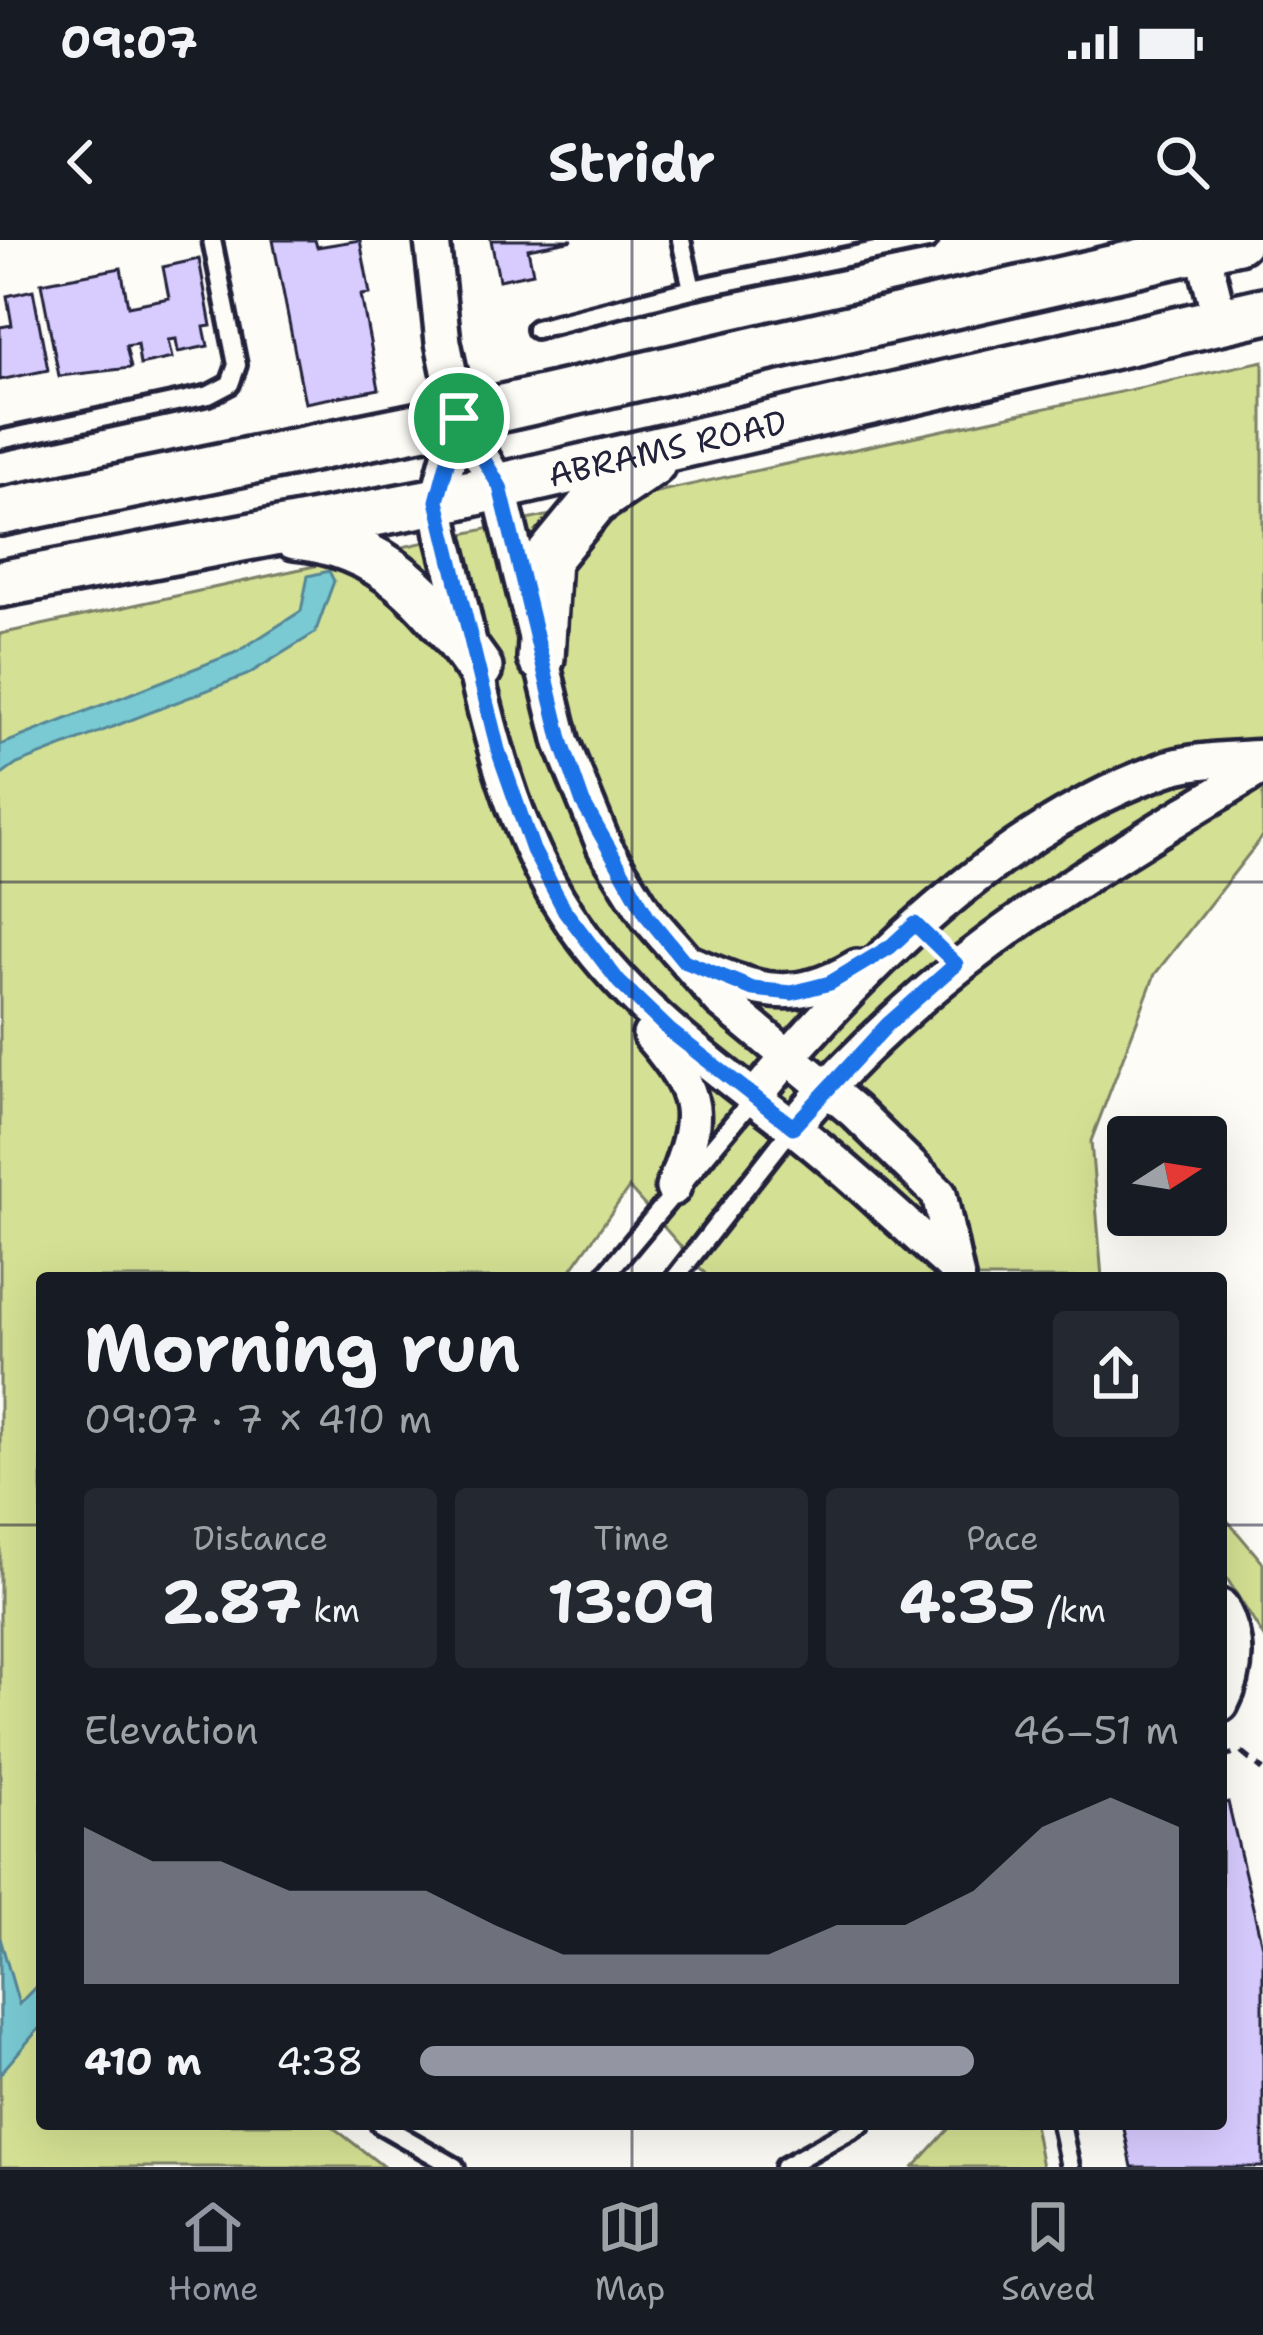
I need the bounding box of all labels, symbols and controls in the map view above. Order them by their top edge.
text: 09:07 [60,12,198,72]
text: Stridr [548,126,715,198]
icon: back [48,129,114,195]
icon: search [1149,129,1215,195]
pin [408,367,510,469]
icon: arrive [426,385,492,451]
street label: ABRAMS ROAD [544,399,791,498]
north arrow [1107,1116,1227,1236]
map controls [1107,1116,1227,1236]
text: Morning run [84,1304,520,1392]
button: share [1053,1311,1179,1437]
text: 09:07 · 7 × 410 m [84,1393,432,1445]
text: Distance [193,1516,328,1561]
text: Time [594,1516,669,1561]
text: Pace [966,1516,1039,1561]
text: 2.87 [161,1561,302,1641]
text: 13:09 [547,1561,716,1641]
text: 4:35 [899,1561,1036,1641]
text: km [302,1588,360,1633]
text: /km [1036,1588,1106,1633]
text: Elevation [84,1704,259,1756]
text: 46–51 m [1012,1704,1179,1756]
text: 410 m [84,2035,202,2087]
text: 4:38 [276,2035,364,2087]
tab: Home [168,2194,259,2311]
tab: Map [595,2194,665,2311]
tab: Saved [1001,2194,1095,2311]

